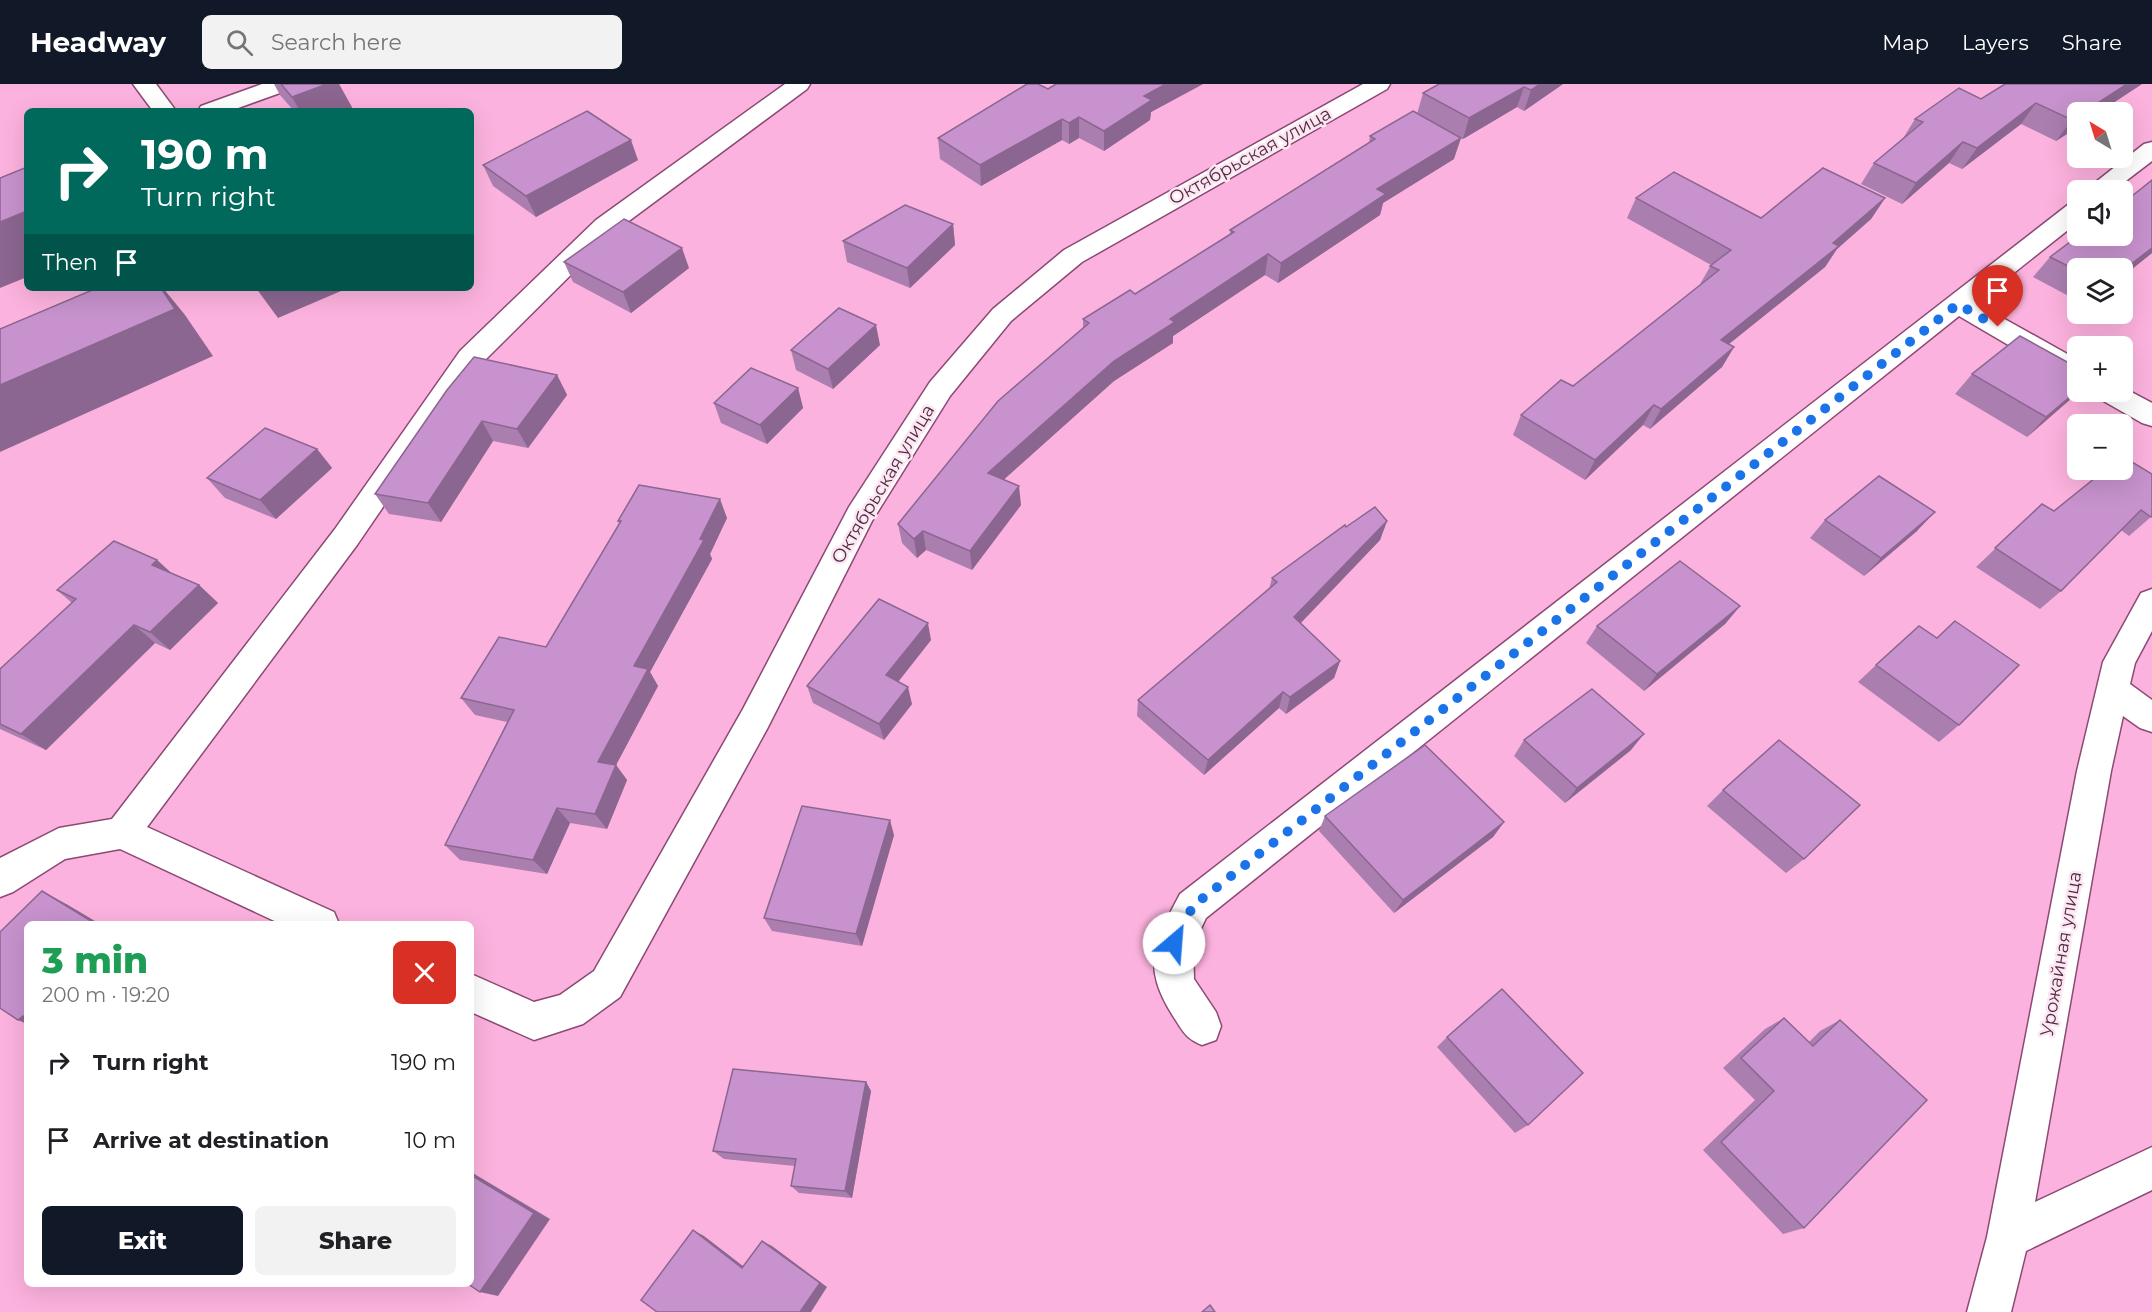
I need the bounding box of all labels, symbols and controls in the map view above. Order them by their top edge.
search box [202,15,622,69]
text: Headway [30,25,166,59]
icon: search [223,26,256,59]
text: Search here [271,29,402,56]
text: Map [1882,30,1929,55]
text: Layers [1962,30,2029,55]
text: Share [2062,30,2122,55]
street label: Октябрьская улица [1165,102,1335,210]
north arrow [2067,102,2133,168]
map controls [2067,102,2133,480]
text: 190 m [141,128,269,180]
icon: right [42,132,120,210]
text: Turn right [141,180,276,213]
button: sound [2067,180,2133,246]
icon: arrive [110,246,143,279]
text: Then [42,249,98,276]
button: layers [2067,258,2133,324]
pin [1972,265,2023,327]
icon: arrive [1981,274,2014,307]
button: + [2067,336,2133,402]
street label: Октябрьская улица [827,400,939,568]
button: − [2067,414,2133,480]
street label: Урожайная улица [2036,870,2086,1038]
position arrow [1142,911,1206,975]
text: 3 min [42,938,148,982]
button: close [393,941,456,1004]
text: 200 m · 19:20 [42,983,170,1007]
icon: right [42,1046,75,1079]
text: Turn right [93,1049,208,1076]
text: 190 m [391,1049,456,1076]
icon: arrive [42,1124,75,1157]
text: Arrive at destination [93,1127,329,1154]
text: 10 m [404,1127,456,1154]
button: Exit [42,1206,243,1275]
button: Share [255,1206,456,1275]

